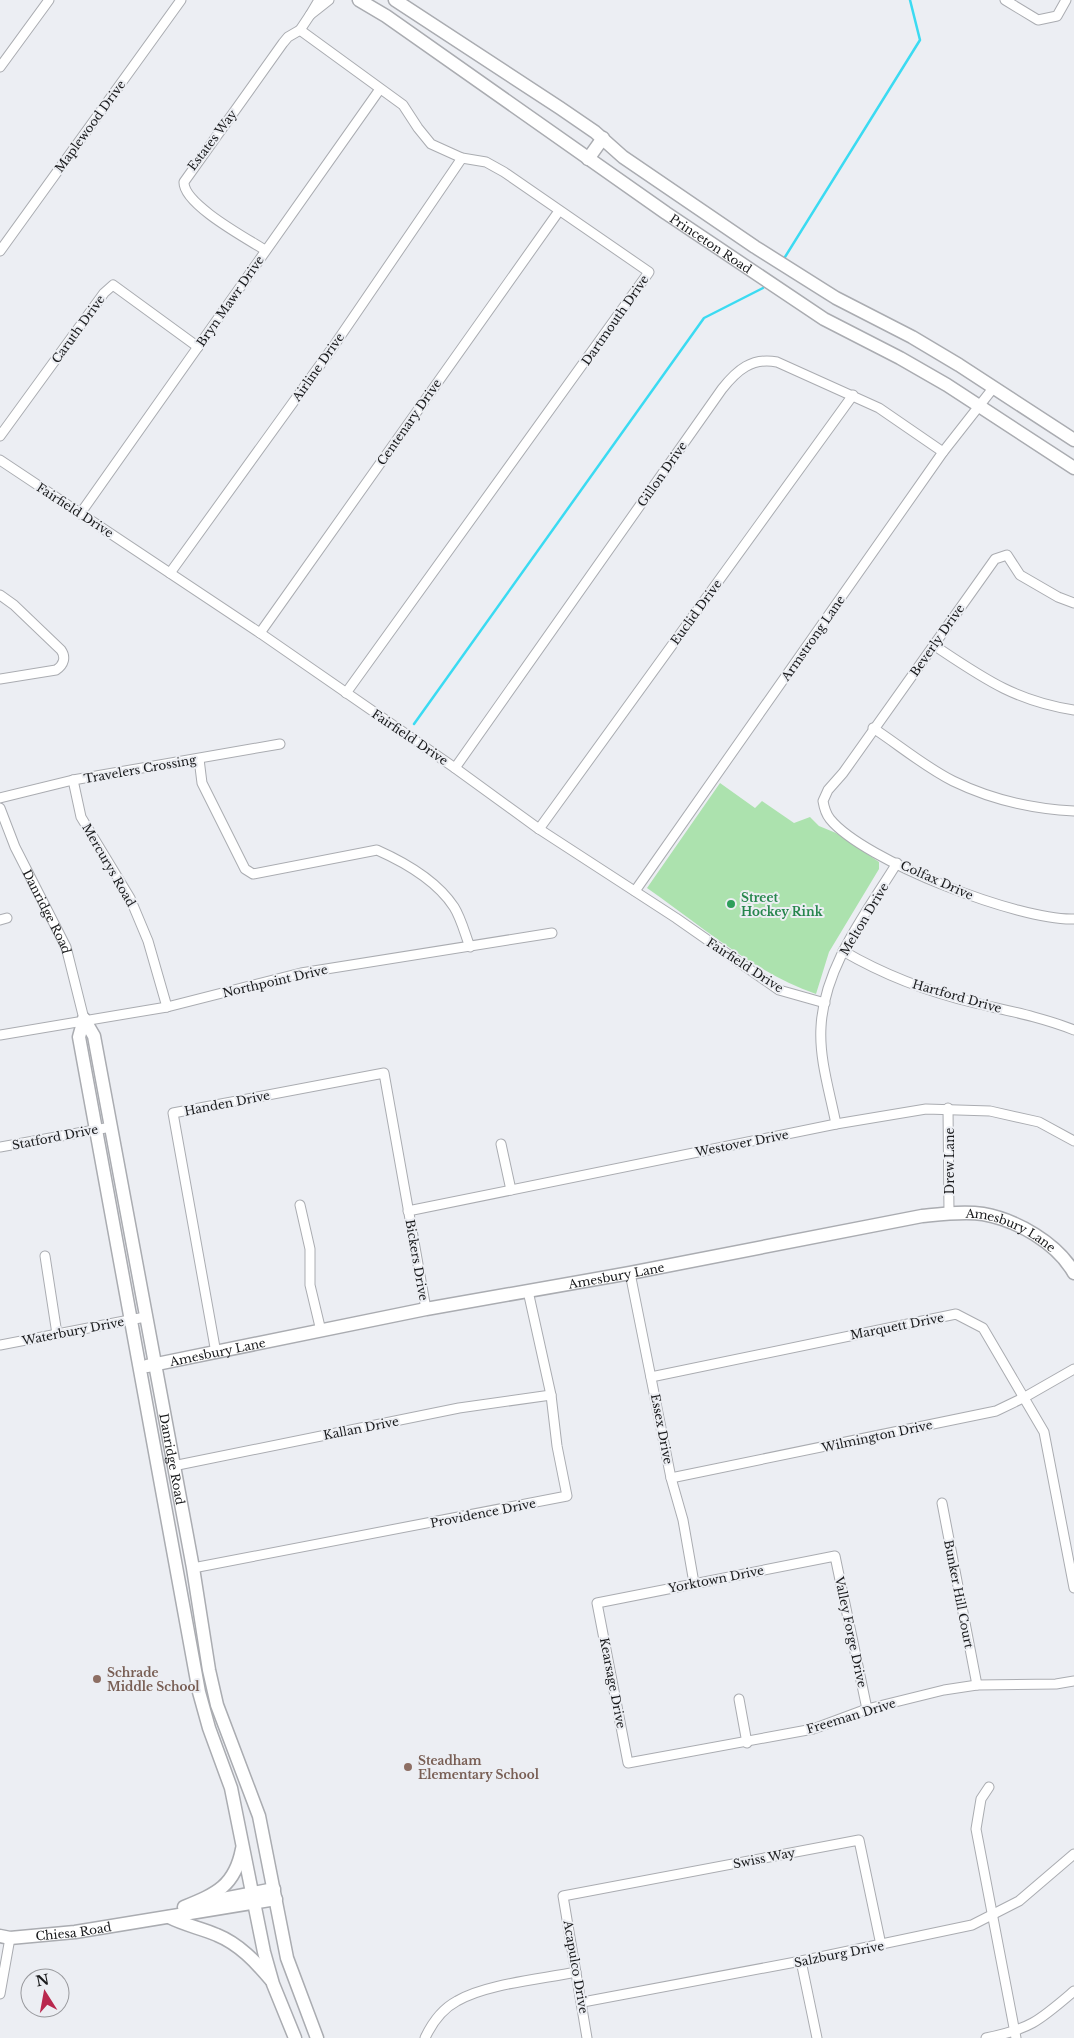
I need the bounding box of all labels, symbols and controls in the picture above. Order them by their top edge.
street label: Maplewood Drive [52,77,128,175]
street label: Estates Way [184,106,240,173]
street label: Princeton Road [667,210,755,276]
street label: Bryn Mawr Drive [193,253,267,349]
street label: Dartmouth Drive [578,272,652,368]
street label: Caruth Drive [48,292,108,366]
street label: Airline Drive [288,330,347,405]
street label: Centenary Drive [374,376,444,468]
street label: Gillon Drive [634,438,690,510]
street label: Fairfield Drive [34,480,116,540]
street label: Euclid Drive [667,576,725,648]
street label: Armstrong Lane [777,592,848,684]
street label: Beverly Drive [907,601,967,679]
street label: Fairfield Drive [369,706,451,768]
street label: Travelers Crossing [83,752,198,786]
street label: Mercurys Road [79,821,139,909]
street label: Colfax Drive [898,857,976,903]
street label: Danridge Road [20,867,75,955]
street label: Melton Drive [836,880,892,958]
place label: Street Hockey Rink [741,890,824,919]
marker: Street Hockey Rink [725,898,737,910]
street label: Fairfield Drive [704,935,786,995]
street label: Northpoint Drive [221,962,329,1000]
street label: Hartford Drive [911,976,1003,1016]
street label: Handen Drive [183,1087,271,1119]
street label: Statford Drive [11,1121,99,1153]
street label: Westover Drive [693,1127,790,1160]
street label: Drew Lane [942,1127,957,1194]
street label: Amesbury Lane [964,1205,1059,1255]
street label: Bickers Drive [402,1218,432,1302]
street label: Amesbury Lane [566,1259,666,1291]
street label: Marquett Drive [849,1310,945,1342]
street label: Waterbury Drive [20,1314,125,1348]
street label: Amesbury Lane [167,1334,267,1369]
street label: Essex Drive [648,1393,676,1466]
street label: Danridge Road [157,1412,189,1506]
street label: Kallan Drive [322,1413,400,1443]
street label: Wilmington Drive [819,1417,934,1455]
street label: Providence Drive [429,1495,537,1531]
street label: Bunker Hill Court [941,1538,977,1650]
street label: Yorktown Drive [666,1562,765,1596]
street label: Valley Forge Drive [832,1574,870,1689]
street label: Kearsage Drive [597,1636,629,1730]
place label: Schrade Middle School [107,1665,200,1694]
marker: Schrade Middle School [91,1673,103,1685]
street label: Freeman Drive [804,1695,898,1737]
place label: Steadham Elementary School [418,1753,540,1782]
marker: Steadham Elementary School [402,1761,414,1773]
street label: Swiss Way [732,1845,797,1871]
street label: Acapulco Drive [560,1918,592,2015]
street label: Chiesa Road [35,1919,112,1943]
street label: Salzburg Drive [793,1938,885,1970]
north arrow [20,1968,70,2018]
text: N [34,1970,51,1990]

